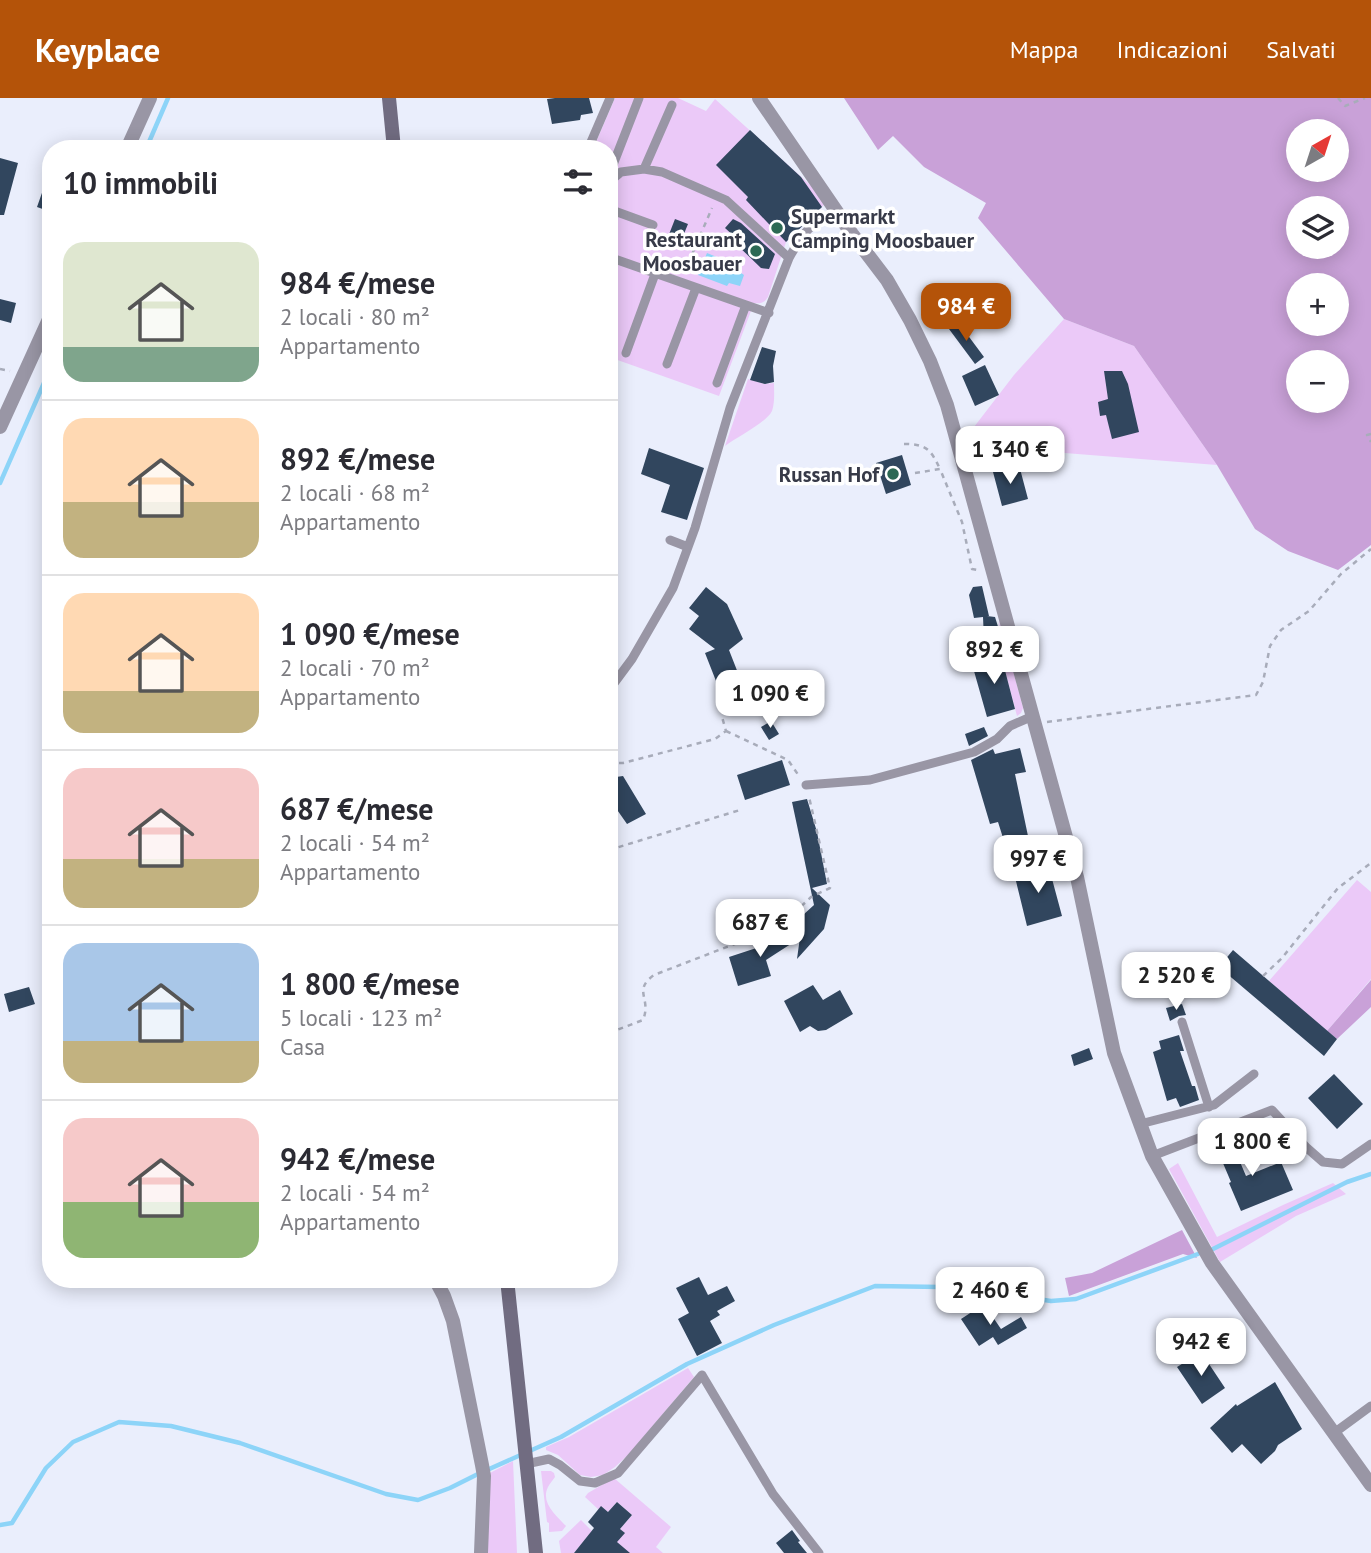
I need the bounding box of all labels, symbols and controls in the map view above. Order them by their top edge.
text: Keyplace [35,28,160,71]
text: Mappa [1010,34,1079,65]
text: Indicazioni [1117,34,1228,65]
text: Salvati [1266,34,1336,65]
north arrow [1286,119,1349,182]
map controls [1286,119,1349,413]
text: 10 immobili [63,163,218,202]
icon: filters [559,163,597,201]
button: layers [1286,196,1349,259]
place label: Supermarkt Camping Moosbauer [791,203,975,254]
marker: Supermarkt Camping Moosbauer [769,220,785,236]
place label: Restaurant Moosbauer [643,226,743,277]
marker: Restaurant Moosbauer [748,243,764,259]
text: 984 €/mese [280,263,435,302]
icon: home [119,270,203,354]
button: + [1286,273,1349,336]
pin: 984 € [917,284,1015,343]
text: 984 € [937,291,995,320]
text: 2 locali · 80 m² [280,302,430,331]
text: Appartamento [280,331,420,360]
button: − [1286,350,1349,413]
pin: 1 340 € [945,426,1075,486]
text: 1 340 € [972,434,1048,463]
text: 892 €/mese [280,439,435,478]
icon: home [119,446,203,530]
place label: Russan Hof [779,461,880,488]
marker: Russan Hof [885,466,901,482]
text: 2 locali · 68 m² [280,478,430,507]
text: Appartamento [280,507,420,536]
text: 1 090 €/mese [280,614,460,653]
icon: home [119,621,203,705]
pin: 892 € [945,626,1043,686]
text: 892 € [965,634,1023,663]
text: 2 locali · 70 m² [280,653,430,682]
pin: 1 090 € [705,670,835,730]
text: 1 090 € [732,678,808,707]
text: Appartamento [280,682,420,711]
text: 687 €/mese [280,789,434,828]
icon: home [119,796,203,880]
text: 2 locali · 54 m² [280,828,430,857]
pin: 997 € [989,836,1087,895]
text: 997 € [1010,843,1066,872]
text: Appartamento [280,857,420,886]
pin: 687 € [711,900,809,959]
text: 687 € [732,907,788,936]
pin: 2 520 € [1111,953,1241,1012]
text: 2 520 € [1138,960,1214,989]
text: 1 800 €/mese [280,964,460,1003]
icon: home [119,971,203,1055]
text: 5 locali · 123 m² [280,1003,442,1032]
text: Casa [280,1032,325,1061]
pin: 1 800 € [1187,1118,1317,1178]
text: 1 800 € [1214,1126,1290,1155]
text: 942 €/mese [280,1139,435,1178]
icon: home [119,1146,203,1230]
text: 2 locali · 54 m² [280,1178,430,1207]
text: Appartamento [280,1207,420,1236]
pin: 2 460 € [925,1268,1055,1327]
text: 2 460 € [952,1275,1028,1304]
pin: 942 € [1152,1318,1250,1378]
text: 942 € [1172,1326,1230,1355]

